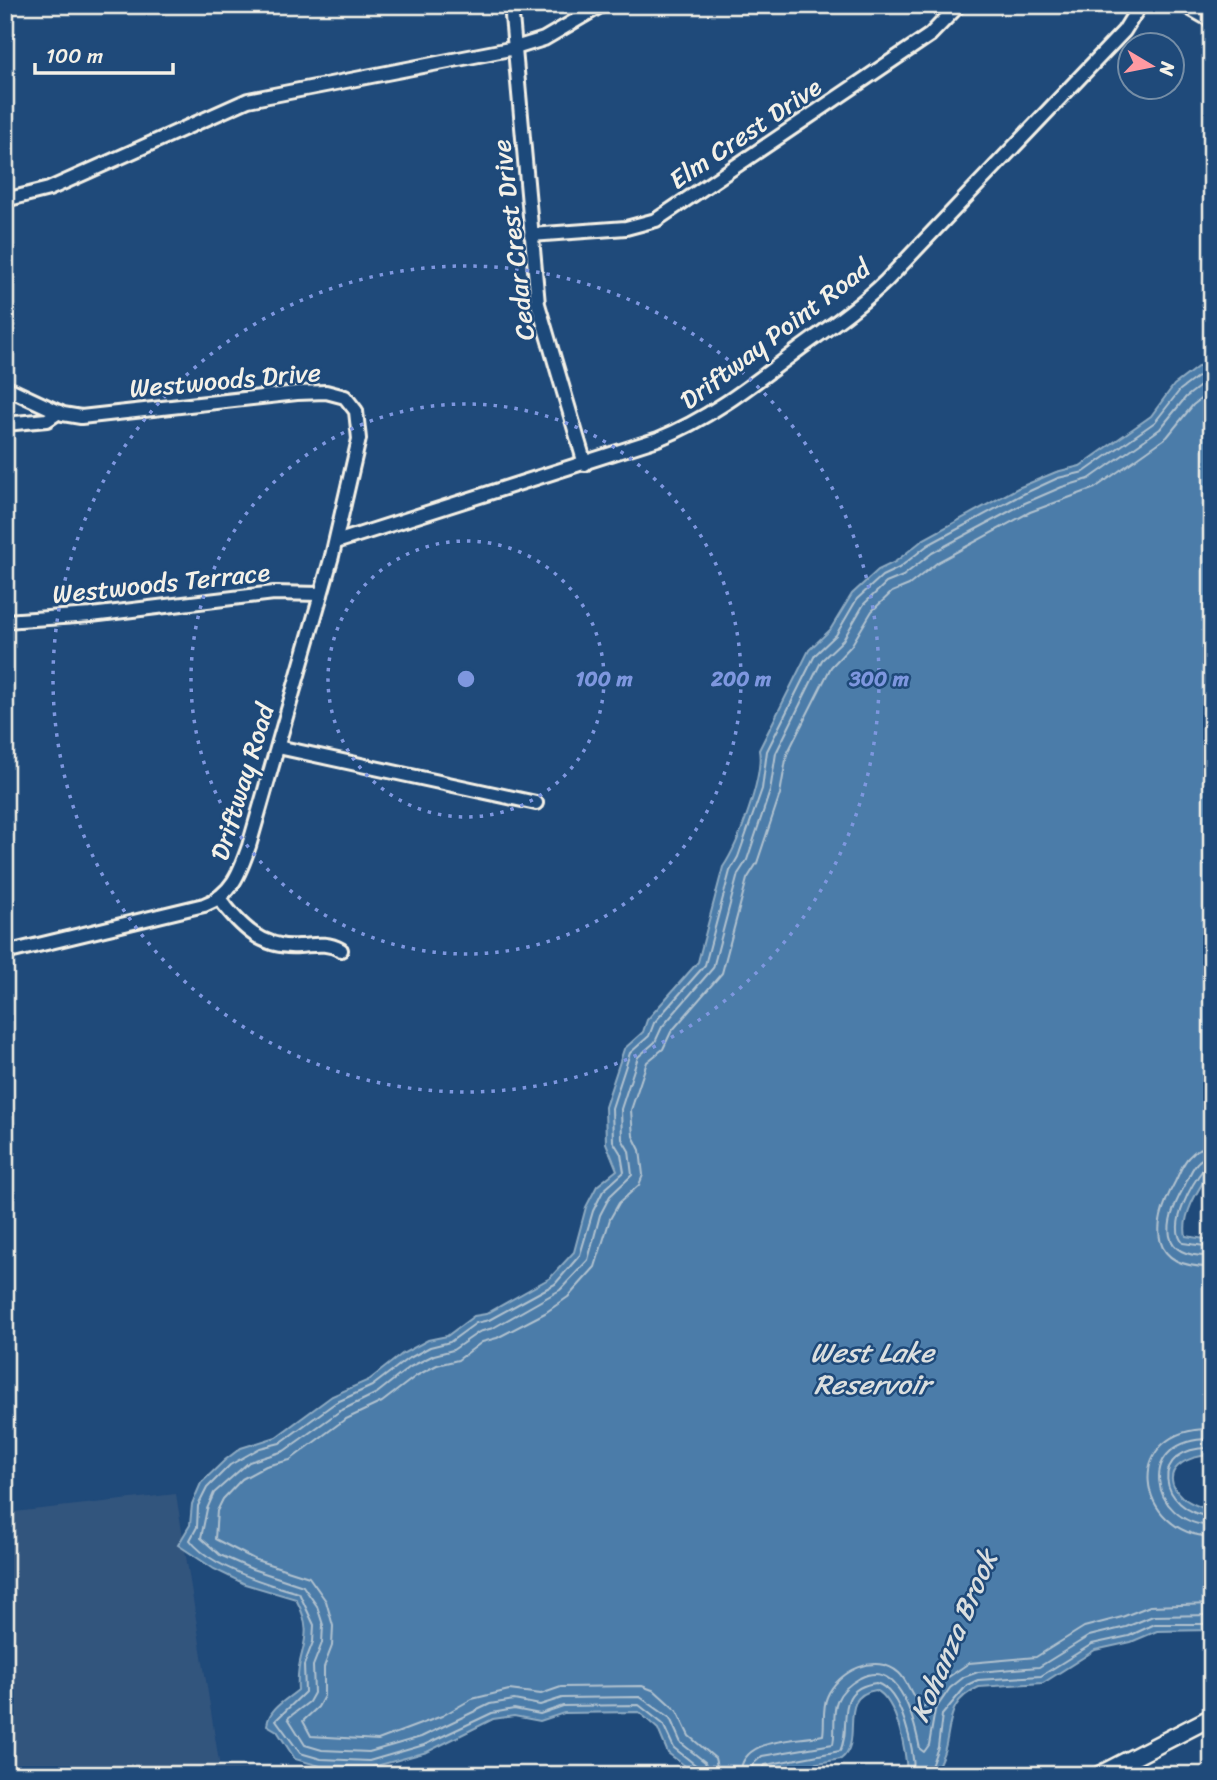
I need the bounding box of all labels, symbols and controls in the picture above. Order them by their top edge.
scale bar [35,32,173,76]
north arrow [1116,32,1186,102]
text: 100 m [46,37,103,75]
text: N [1150,59,1185,79]
street label: Elm Crest Drive [659,64,832,202]
street label: Cedar Crest Drive [478,137,548,343]
street label: Driftway Point Road [669,245,883,422]
street label: Westwoods Drive [127,349,323,411]
street label: Westwoods Terrace [50,549,273,617]
text: 100 m [575,660,633,698]
text: 200 m [710,660,772,698]
text: 300 m [848,660,910,698]
centre of rings [454,667,478,691]
street label: Driftway Road [196,696,288,866]
water label: West Lake Reservoir [810,1328,936,1409]
water label: Kohanza Brook [895,1540,1013,1730]

